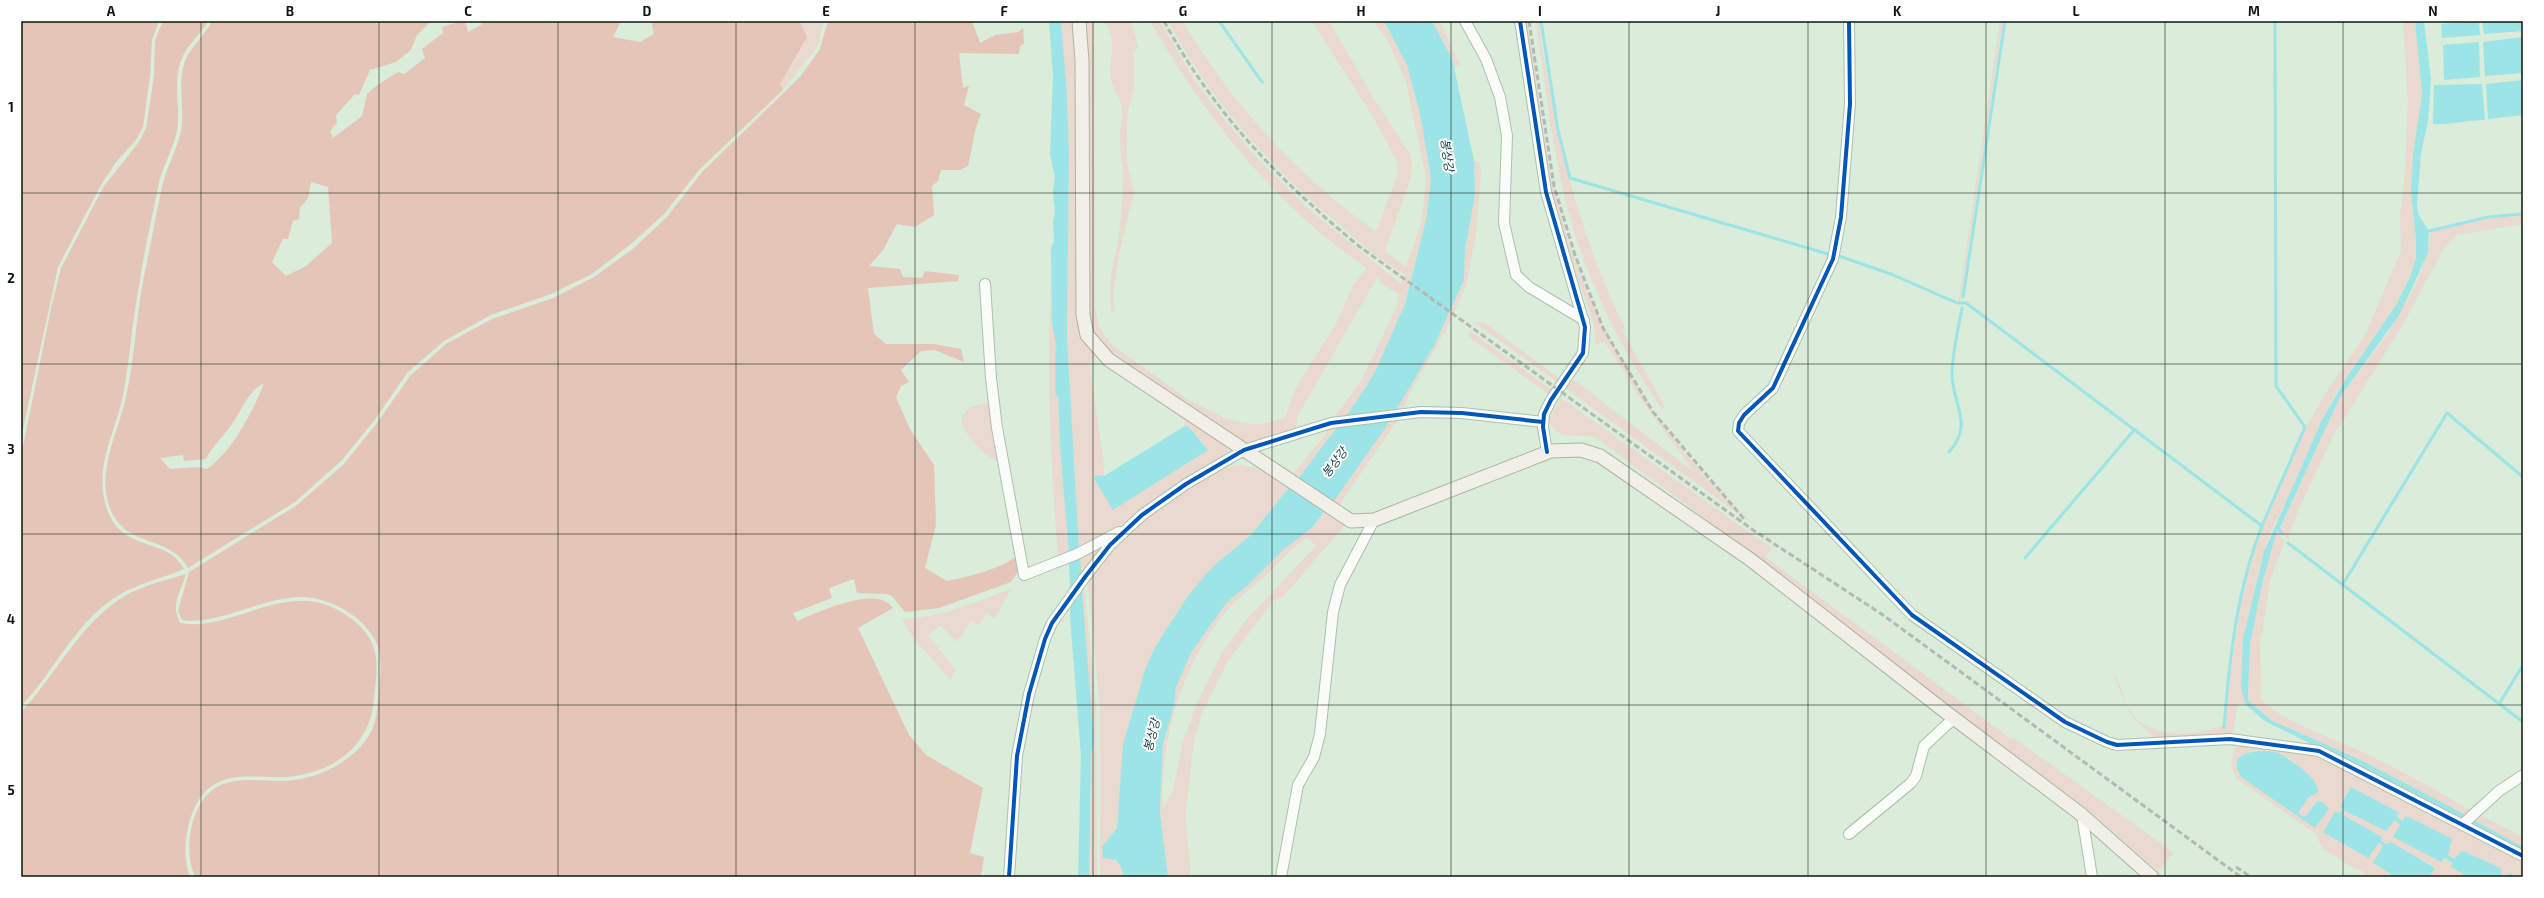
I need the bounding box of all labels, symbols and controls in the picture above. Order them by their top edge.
text: A [107,3,116,19]
text: B [286,3,294,19]
text: C [464,3,472,19]
text: D [643,3,652,19]
text: E [822,3,830,19]
text: F [1000,3,1008,19]
text: G [1179,3,1187,19]
text: H [1357,3,1366,19]
text: I [1538,3,1542,19]
text: J [1716,3,1720,19]
text: K [1893,3,1902,19]
text: L [2073,3,2080,19]
text: M [2248,3,2260,19]
text: N [2428,3,2438,19]
text: 1 [8,99,14,115]
water label: 봉상강 [1439,138,1458,174]
text: 2 [7,270,15,286]
text: 3 [7,441,15,457]
water label: 봉상강 [1318,443,1351,479]
text: 4 [7,611,15,627]
water label: 봉상강 [1140,715,1162,753]
text: 5 [7,782,15,798]

